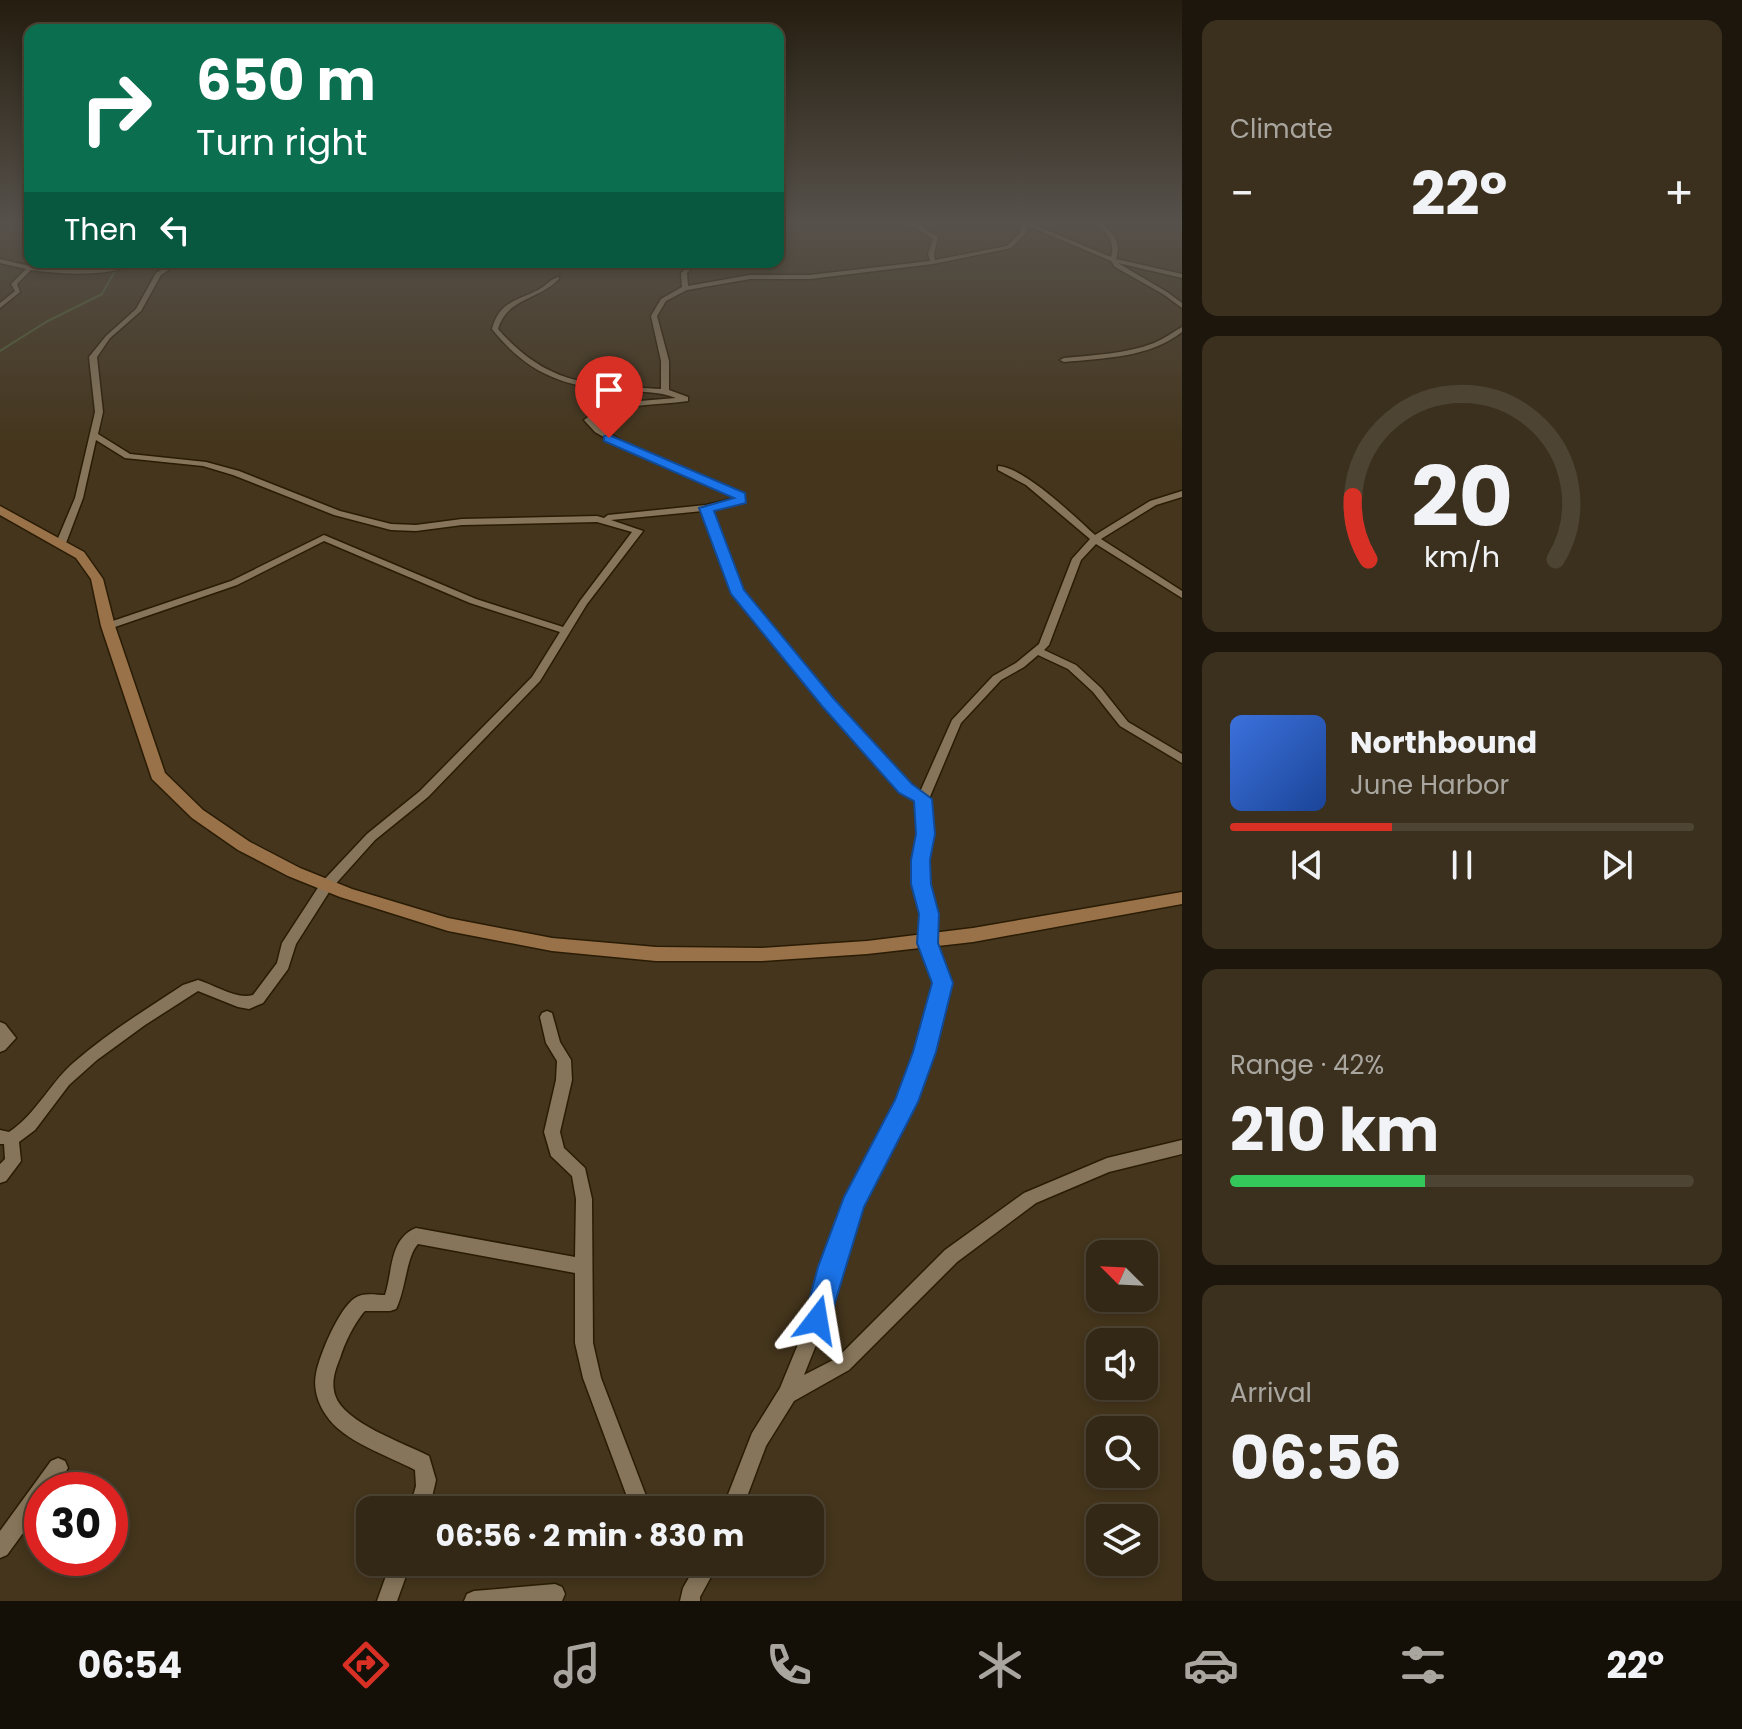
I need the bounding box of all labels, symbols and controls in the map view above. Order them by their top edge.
text: 650 m [196,41,376,120]
icon: right [64,56,168,160]
text: Climate [1230,111,1333,147]
text: Turn right [196,117,367,168]
text: 22° [1411,152,1507,236]
text: − [1230,163,1254,224]
text: + [1664,163,1694,224]
text: Then [64,208,137,251]
icon: left [153,208,197,252]
pin [575,356,643,438]
icon: arrive [587,368,631,412]
text: 20 [1411,439,1513,555]
text: km/h [1424,537,1500,577]
text: Northbound [1350,721,1537,764]
text: June Harbor [1350,767,1509,803]
icon: previous [1285,843,1329,887]
icon: pause [1440,843,1484,887]
icon: next [1595,843,1639,887]
text: Range · 42% [1230,1047,1384,1083]
text: 210 km [1230,1088,1439,1172]
north arrow [1086,1240,1158,1312]
map controls [1086,1240,1158,1576]
position arrow [775,1278,859,1362]
button: sound [1086,1328,1158,1400]
text: Arrival [1230,1375,1312,1411]
button: search [1086,1416,1158,1488]
text: 06:56 [1230,1416,1402,1500]
speed limit sign: 30 [24,1472,128,1576]
button: layers [1086,1504,1158,1576]
text: 06:56 · 2 min · 830 m [436,1514,744,1557]
icon: directions [338,1637,394,1693]
icon: music [549,1637,605,1693]
icon: phone [761,1637,817,1693]
icon: climate [972,1637,1028,1693]
icon: car [1183,1637,1239,1693]
icon: filters [1395,1637,1451,1693]
text: 06:54 [78,1640,182,1691]
text: 22° [1606,1640,1664,1691]

